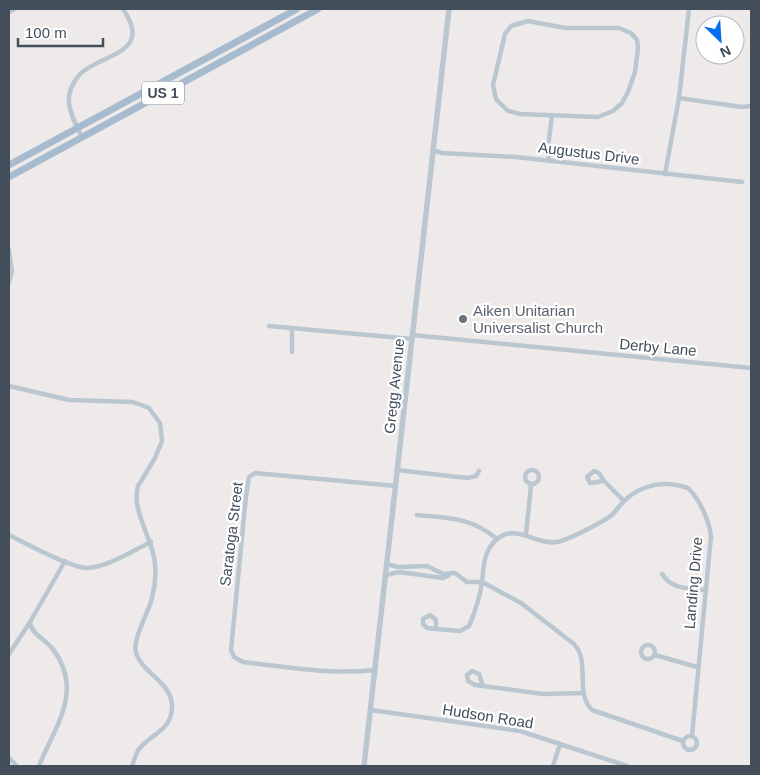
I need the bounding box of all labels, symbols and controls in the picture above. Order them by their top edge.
scale bar [18,15,102,47]
north arrow [695,15,745,65]
text: 100 m [25,24,67,41]
text: N [718,42,733,61]
road number: US 1 [142,82,184,105]
street label: Augustus Drive [537,138,641,168]
place label: Aiken Unitarian Universalist Church [473,302,603,336]
marker: Aiken Unitarian Universalist Church [457,313,469,325]
street label: Derby Lane [619,335,697,359]
street label: Gregg Avenue [381,338,407,434]
street label: Saratoga Street [216,480,246,587]
street label: Landing Drive [680,536,706,630]
street label: Hudson Road [441,700,535,732]

